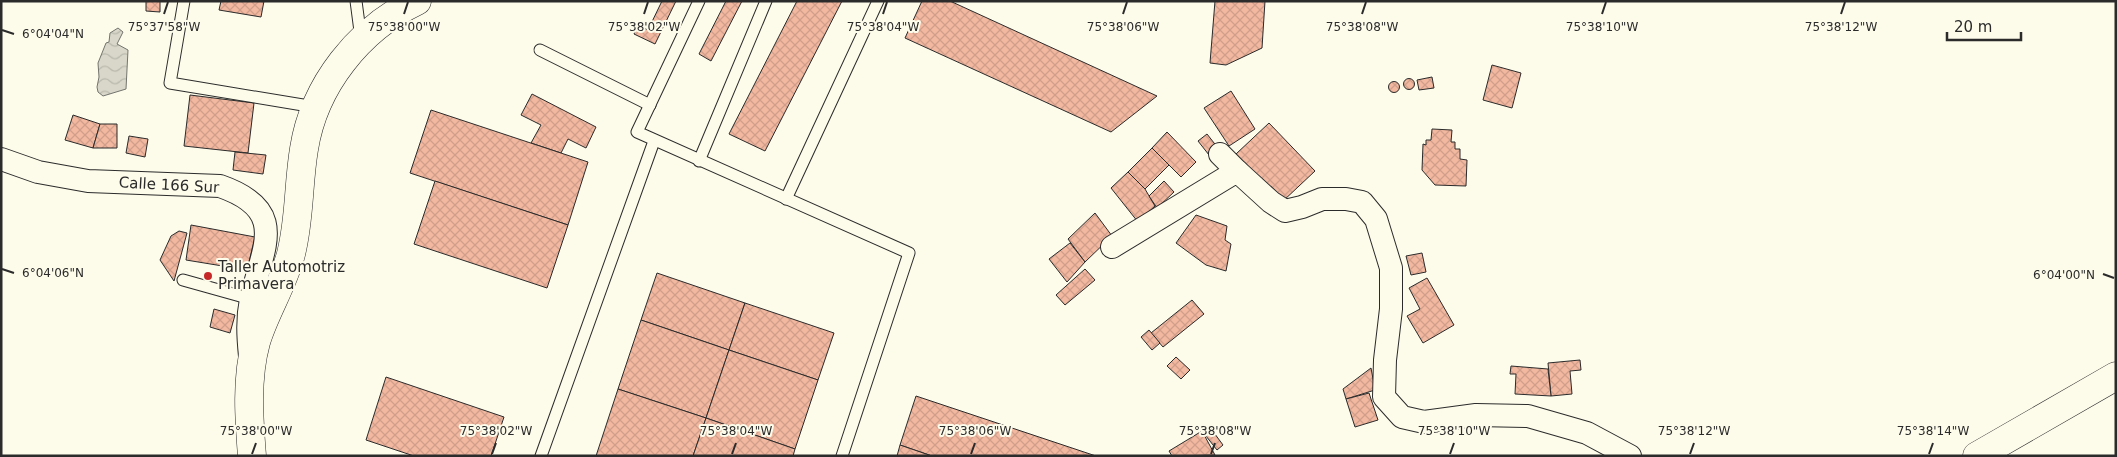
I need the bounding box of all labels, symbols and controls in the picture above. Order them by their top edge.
scale bar [1947,10,2021,42]
text: 20 m [1954,18,1992,36]
text: 75°37'58"W [128,20,200,34]
text: 75°38'00"W [368,20,440,34]
text: 75°38'02"W [608,20,680,34]
text: 75°38'04"W [847,20,919,34]
text: 75°38'06"W [1087,20,1159,34]
text: 75°38'08"W [1326,20,1398,34]
text: 75°38'10"W [1566,20,1638,34]
text: 75°38'12"W [1805,20,1877,34]
text: 6°04'04"N [22,27,84,41]
street label: Calle 166 Sur [118,173,221,197]
place label: Taller Automotriz Primavera [217,258,345,293]
text: 6°04'06"N [22,266,84,280]
text: 6°04'00"N [2033,268,2095,282]
marker: Taller Automotriz Primavera [202,270,214,282]
text: 75°38'00"W [220,424,292,438]
text: 75°38'02"W [460,424,532,438]
text: 75°38'04"W [700,424,772,438]
text: 75°38'06"W [939,424,1011,438]
text: 75°38'08"W [1179,424,1251,438]
text: 75°38'10"W [1418,424,1490,438]
text: 75°38'12"W [1658,424,1730,438]
text: 75°38'14"W [1897,424,1969,438]

